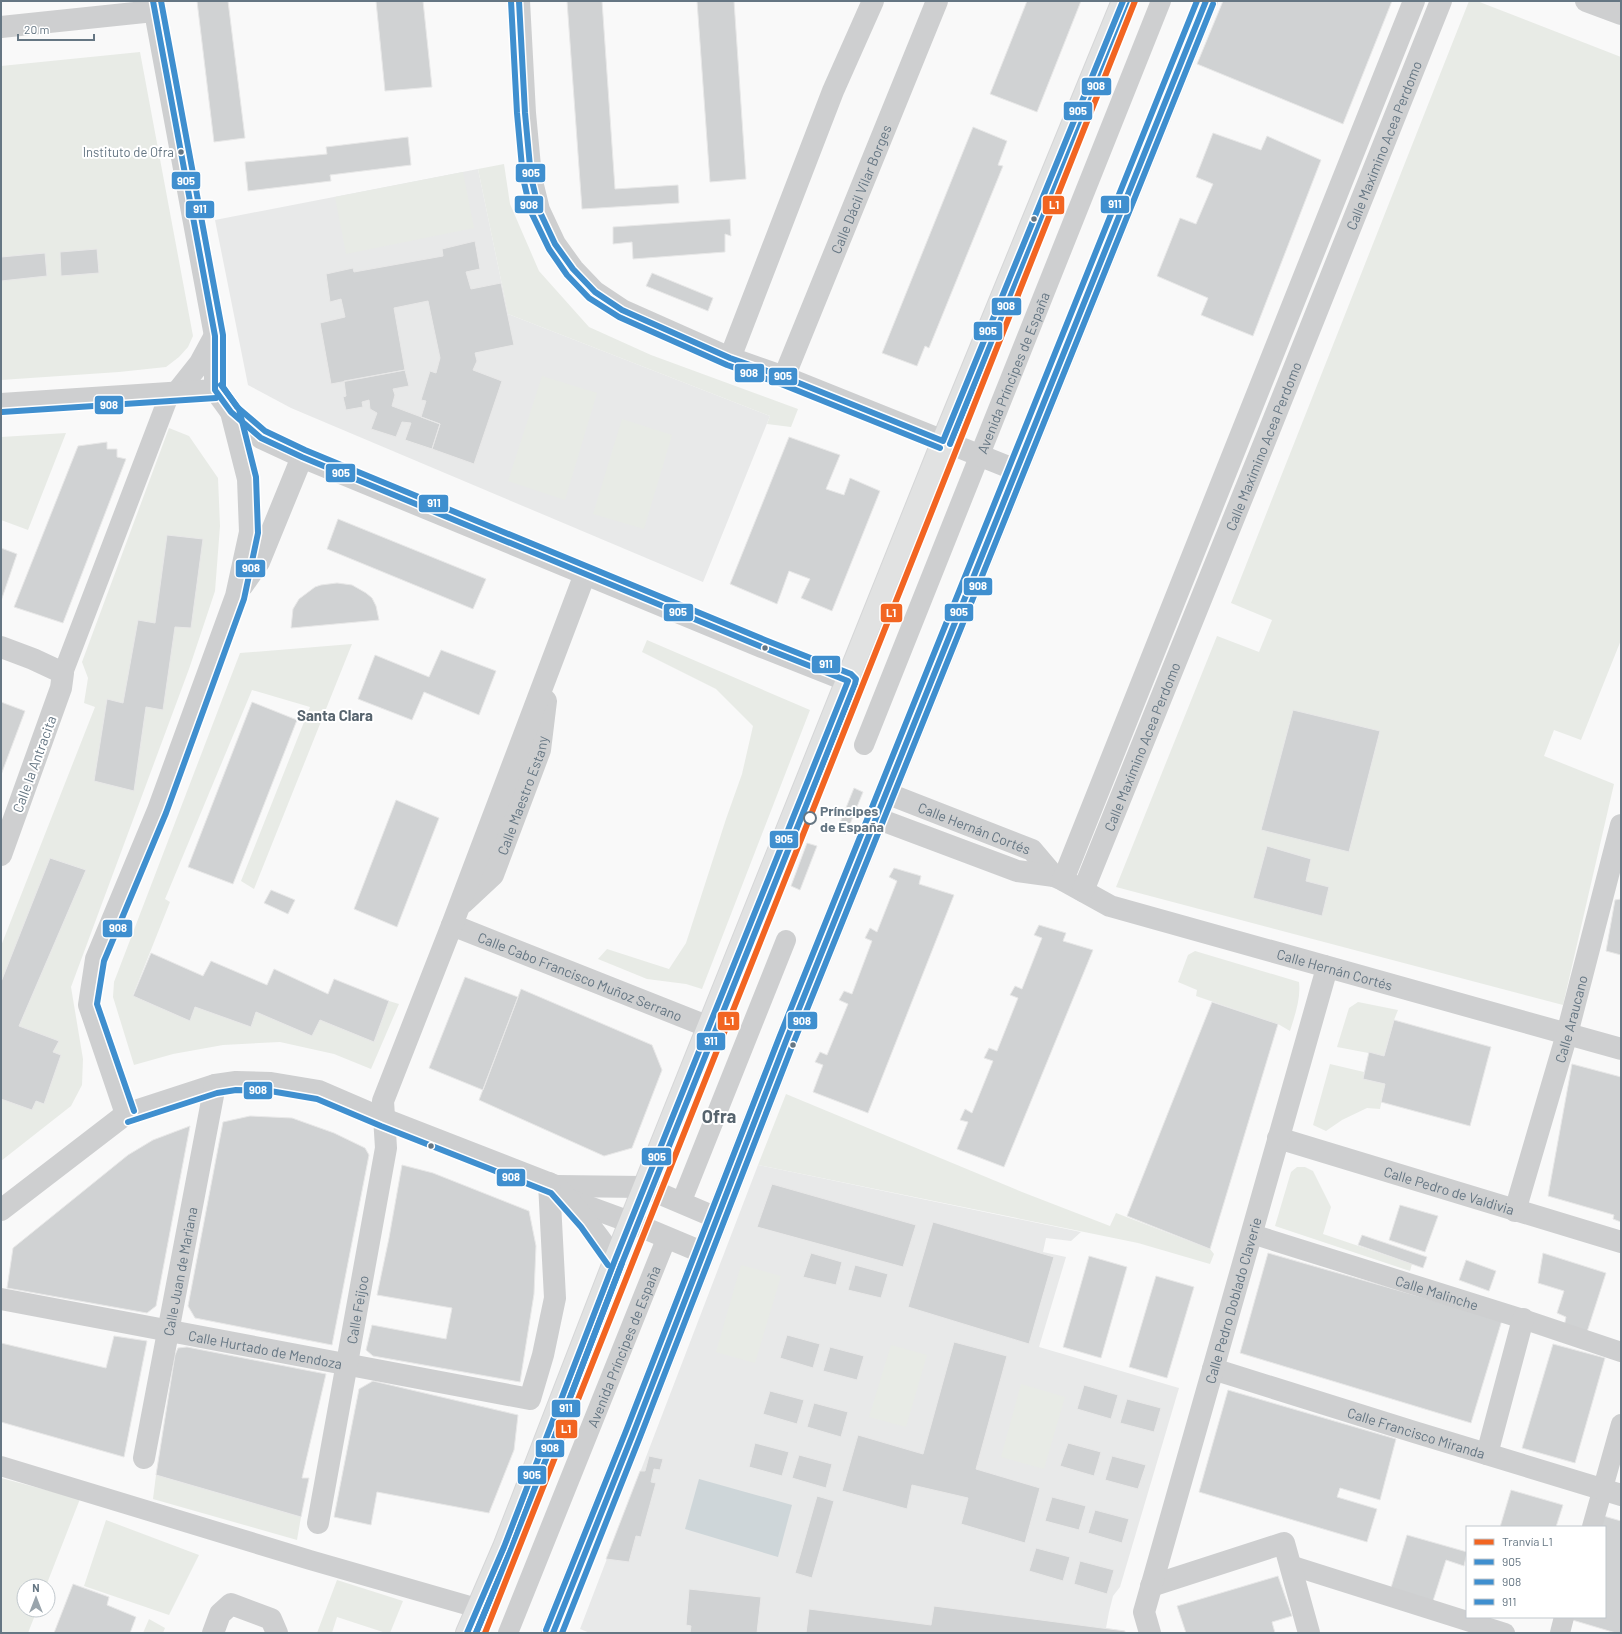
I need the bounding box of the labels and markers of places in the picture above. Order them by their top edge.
place label: Instituto de Ofra [83,144,174,160]
marker: Instituto de Ofra [176,147,186,157]
unlabelled marker [1029,214,1039,224]
unlabelled marker [760,643,770,653]
place label: Príncipes de España [820,802,884,835]
marker: Príncipes de España [803,811,817,825]
unlabelled marker [788,1040,798,1050]
unlabelled marker [426,1141,436,1151]

